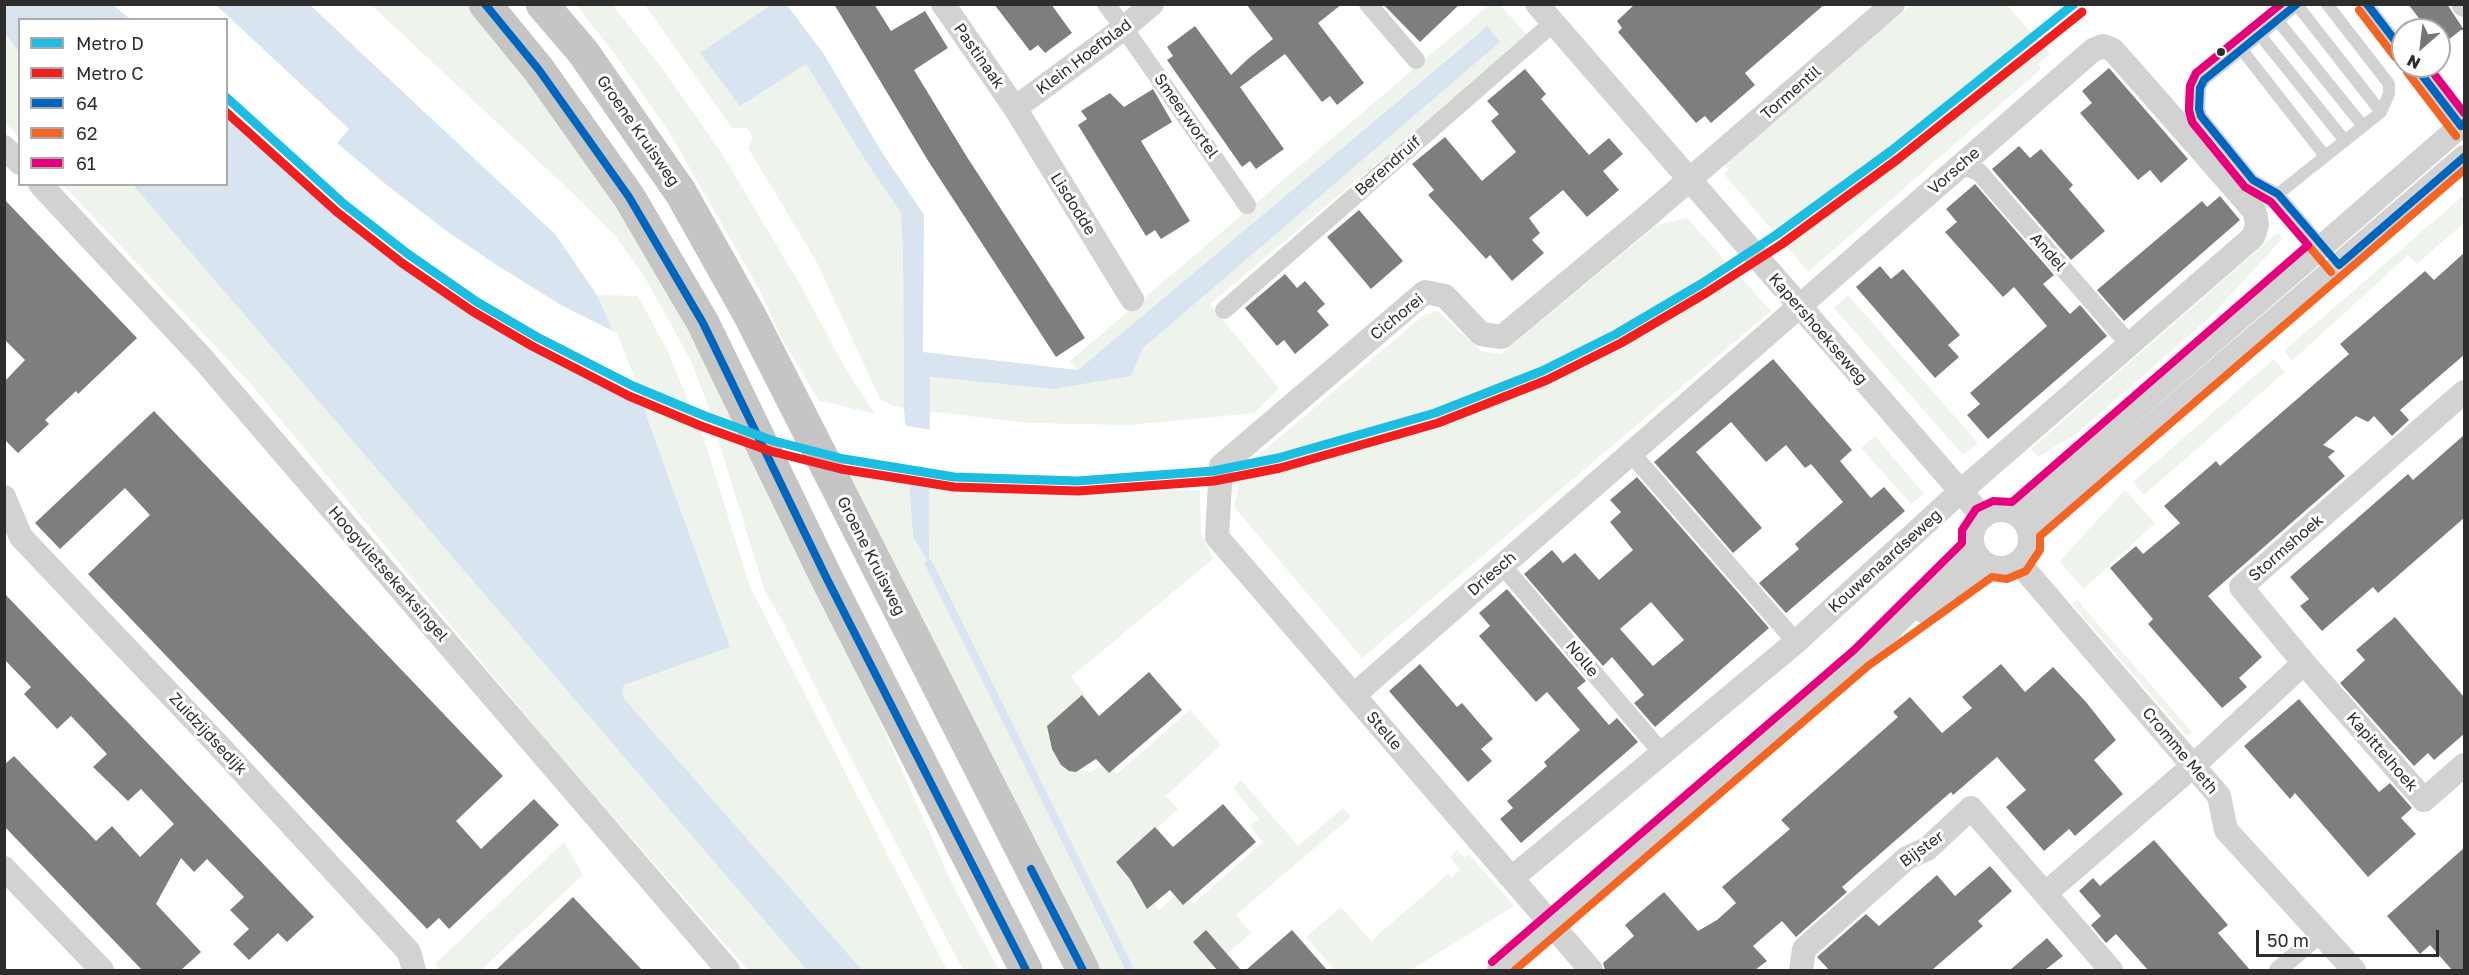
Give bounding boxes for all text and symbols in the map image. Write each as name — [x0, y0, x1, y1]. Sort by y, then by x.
street label: Klein Hoefblad — [1033, 15, 1135, 99]
legend — [18, 18, 228, 186]
north arrow — [2391, 18, 2451, 78]
street label: Pastinaak — [949, 20, 1009, 92]
text: Metro D — [76, 32, 144, 54]
unlabelled marker — [2215, 46, 2227, 58]
text: N — [2403, 50, 2424, 74]
text: Metro C — [76, 62, 144, 84]
street label: Tormentil — [1757, 62, 1825, 124]
street label: Smeerwortel — [1150, 70, 1222, 162]
street label: Groene Kruisweg — [593, 72, 683, 190]
text: 64 — [76, 92, 98, 114]
text: 62 — [76, 122, 97, 144]
street label: Berendruif — [1351, 132, 1425, 200]
street label: Vorsche — [1924, 143, 1984, 199]
text: 61 — [76, 152, 96, 174]
street label: Lisdodde — [1046, 169, 1100, 239]
street label: Andel — [2026, 229, 2070, 275]
street label: Kapershoekseweg — [1764, 269, 1872, 389]
street label: Cichorei — [1366, 290, 1428, 344]
street label: Groene Kruisweg — [833, 493, 909, 619]
street label: Hoogvlietsekerksingel — [324, 502, 452, 646]
street label: Kouwenaardseweg — [1825, 505, 1945, 617]
street label: Stormshoek — [2245, 510, 2327, 586]
street label: Driesch — [1464, 548, 1520, 600]
street label: Nolle — [1561, 637, 1603, 681]
street label: Zuidzijdsedijk — [165, 689, 251, 779]
street label: Cromme Meth — [2138, 704, 2222, 798]
street label: Stelle — [1362, 708, 1406, 754]
street label: Kapittelhoek — [2342, 708, 2422, 796]
street label: Bijster — [1896, 827, 1948, 871]
scale bar — [2259, 918, 2442, 956]
text: 50 m — [2267, 929, 2309, 951]

